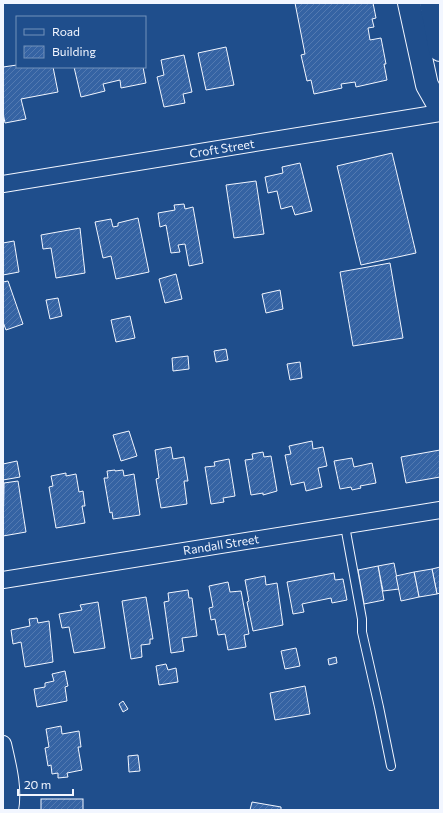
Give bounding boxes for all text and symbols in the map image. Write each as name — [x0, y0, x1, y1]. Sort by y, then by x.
legend — [16, 16, 146, 68]
text: Road — [52, 24, 80, 38]
text: Building — [52, 44, 96, 58]
street label: Croft Street — [188, 136, 255, 160]
street label: Randall Street — [182, 531, 260, 557]
scale bar — [18, 771, 73, 797]
text: 20 m — [24, 777, 51, 791]

